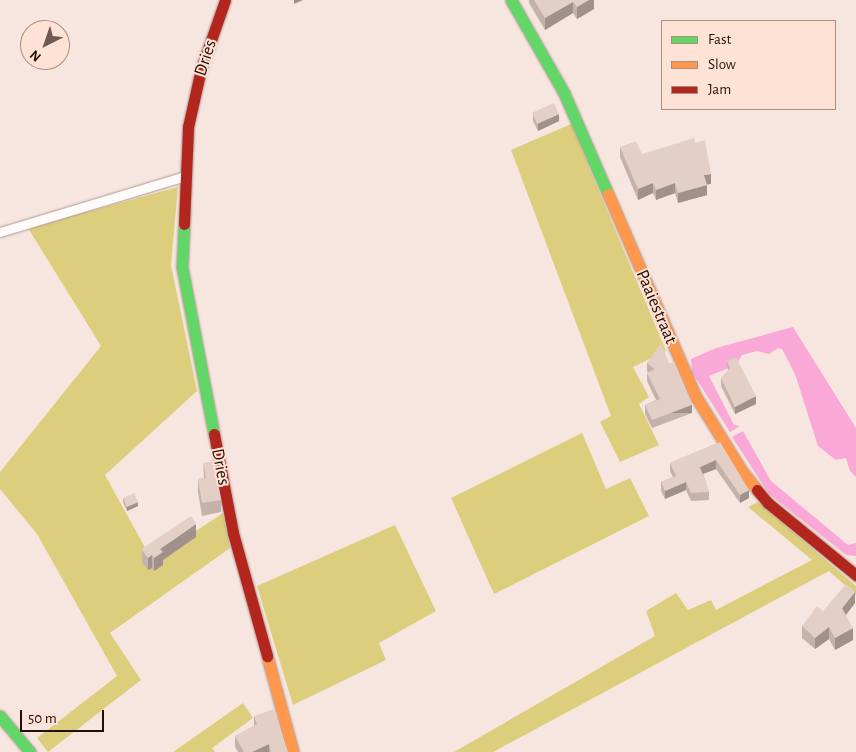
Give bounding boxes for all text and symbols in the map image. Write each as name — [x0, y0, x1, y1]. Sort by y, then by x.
north arrow — [20, 20, 70, 70]
legend — [661, 20, 836, 110]
text: Fast — [708, 32, 731, 47]
street label: Dries — [190, 37, 222, 79]
text: N — [28, 47, 44, 64]
text: Slow — [708, 57, 736, 72]
text: Jam — [708, 82, 731, 97]
street label: Paaiestraat — [631, 267, 681, 347]
street label: Dries — [206, 447, 234, 487]
scale bar — [22, 700, 106, 732]
text: 50 m — [28, 711, 57, 726]

